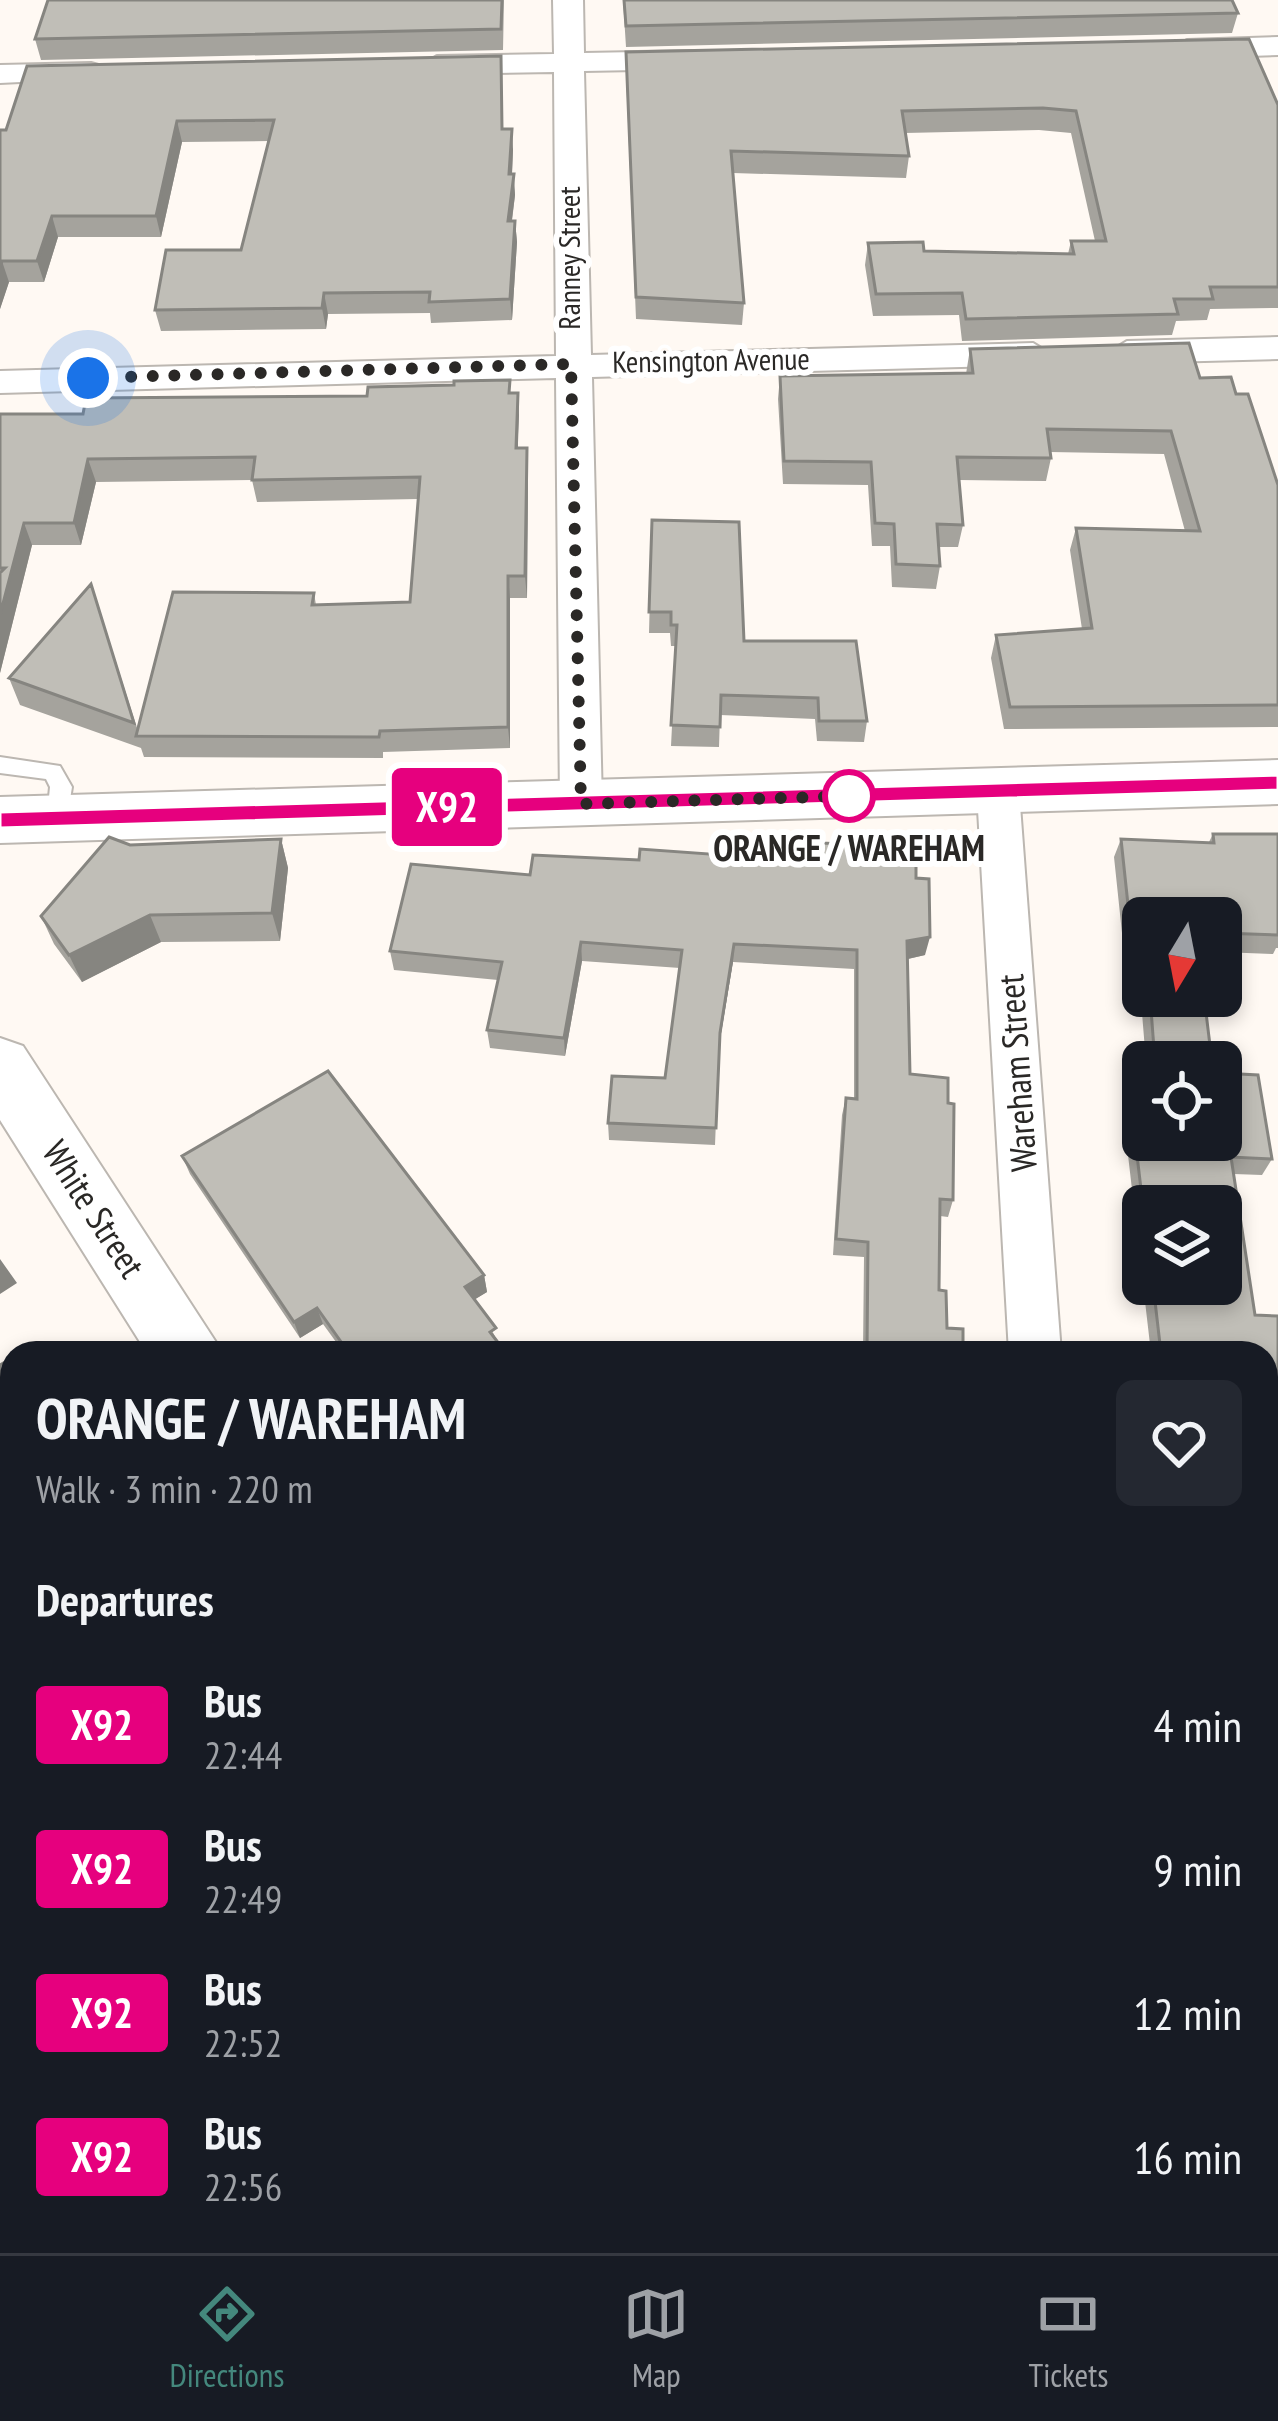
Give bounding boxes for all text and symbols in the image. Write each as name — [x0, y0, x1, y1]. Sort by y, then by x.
street label: Ranney Street — [549, 186, 588, 330]
street label: Kensington Avenue — [612, 338, 810, 381]
your location — [58, 348, 118, 408]
line badge: X92 — [378, 768, 516, 846]
marker: ORANGE / WAREHAM — [824, 771, 874, 821]
text: X92 — [416, 779, 478, 834]
place label: ORANGE / WAREHAM — [713, 824, 985, 871]
north arrow — [1122, 897, 1242, 1017]
map controls — [1122, 897, 1242, 1305]
street label: Wareham Street — [986, 973, 1047, 1173]
button: locate — [1122, 1041, 1242, 1161]
street label: White Street — [33, 1131, 156, 1286]
button: layers — [1122, 1185, 1242, 1305]
button: heart — [1116, 1380, 1242, 1506]
text: ORANGE / WAREHAM — [36, 1381, 466, 1455]
text: Walk · 3 min · 220 m — [36, 1463, 313, 1514]
text: Departures — [36, 1570, 214, 1628]
text: Bus — [204, 1671, 262, 1729]
text: 4 min — [1153, 1696, 1242, 1754]
text: X92 — [71, 1697, 133, 1752]
text: 22:44 — [204, 1729, 282, 1780]
text: Bus — [204, 1815, 262, 1873]
text: 9 min — [1153, 1840, 1242, 1898]
text: X92 — [71, 1841, 133, 1896]
text: 22:49 — [204, 1873, 282, 1924]
text: Bus — [204, 1959, 262, 2017]
text: 12 min — [1133, 1984, 1242, 2042]
text: X92 — [71, 1985, 133, 2040]
text: 22:52 — [204, 2017, 282, 2068]
text: Bus — [204, 2103, 262, 2161]
text: 16 min — [1133, 2128, 1242, 2186]
text: X92 — [71, 2129, 133, 2184]
text: 22:56 — [204, 2161, 282, 2212]
tab: Directions — [170, 2281, 284, 2396]
tab: Map — [623, 2281, 689, 2396]
tab: Tickets — [1028, 2281, 1108, 2396]

